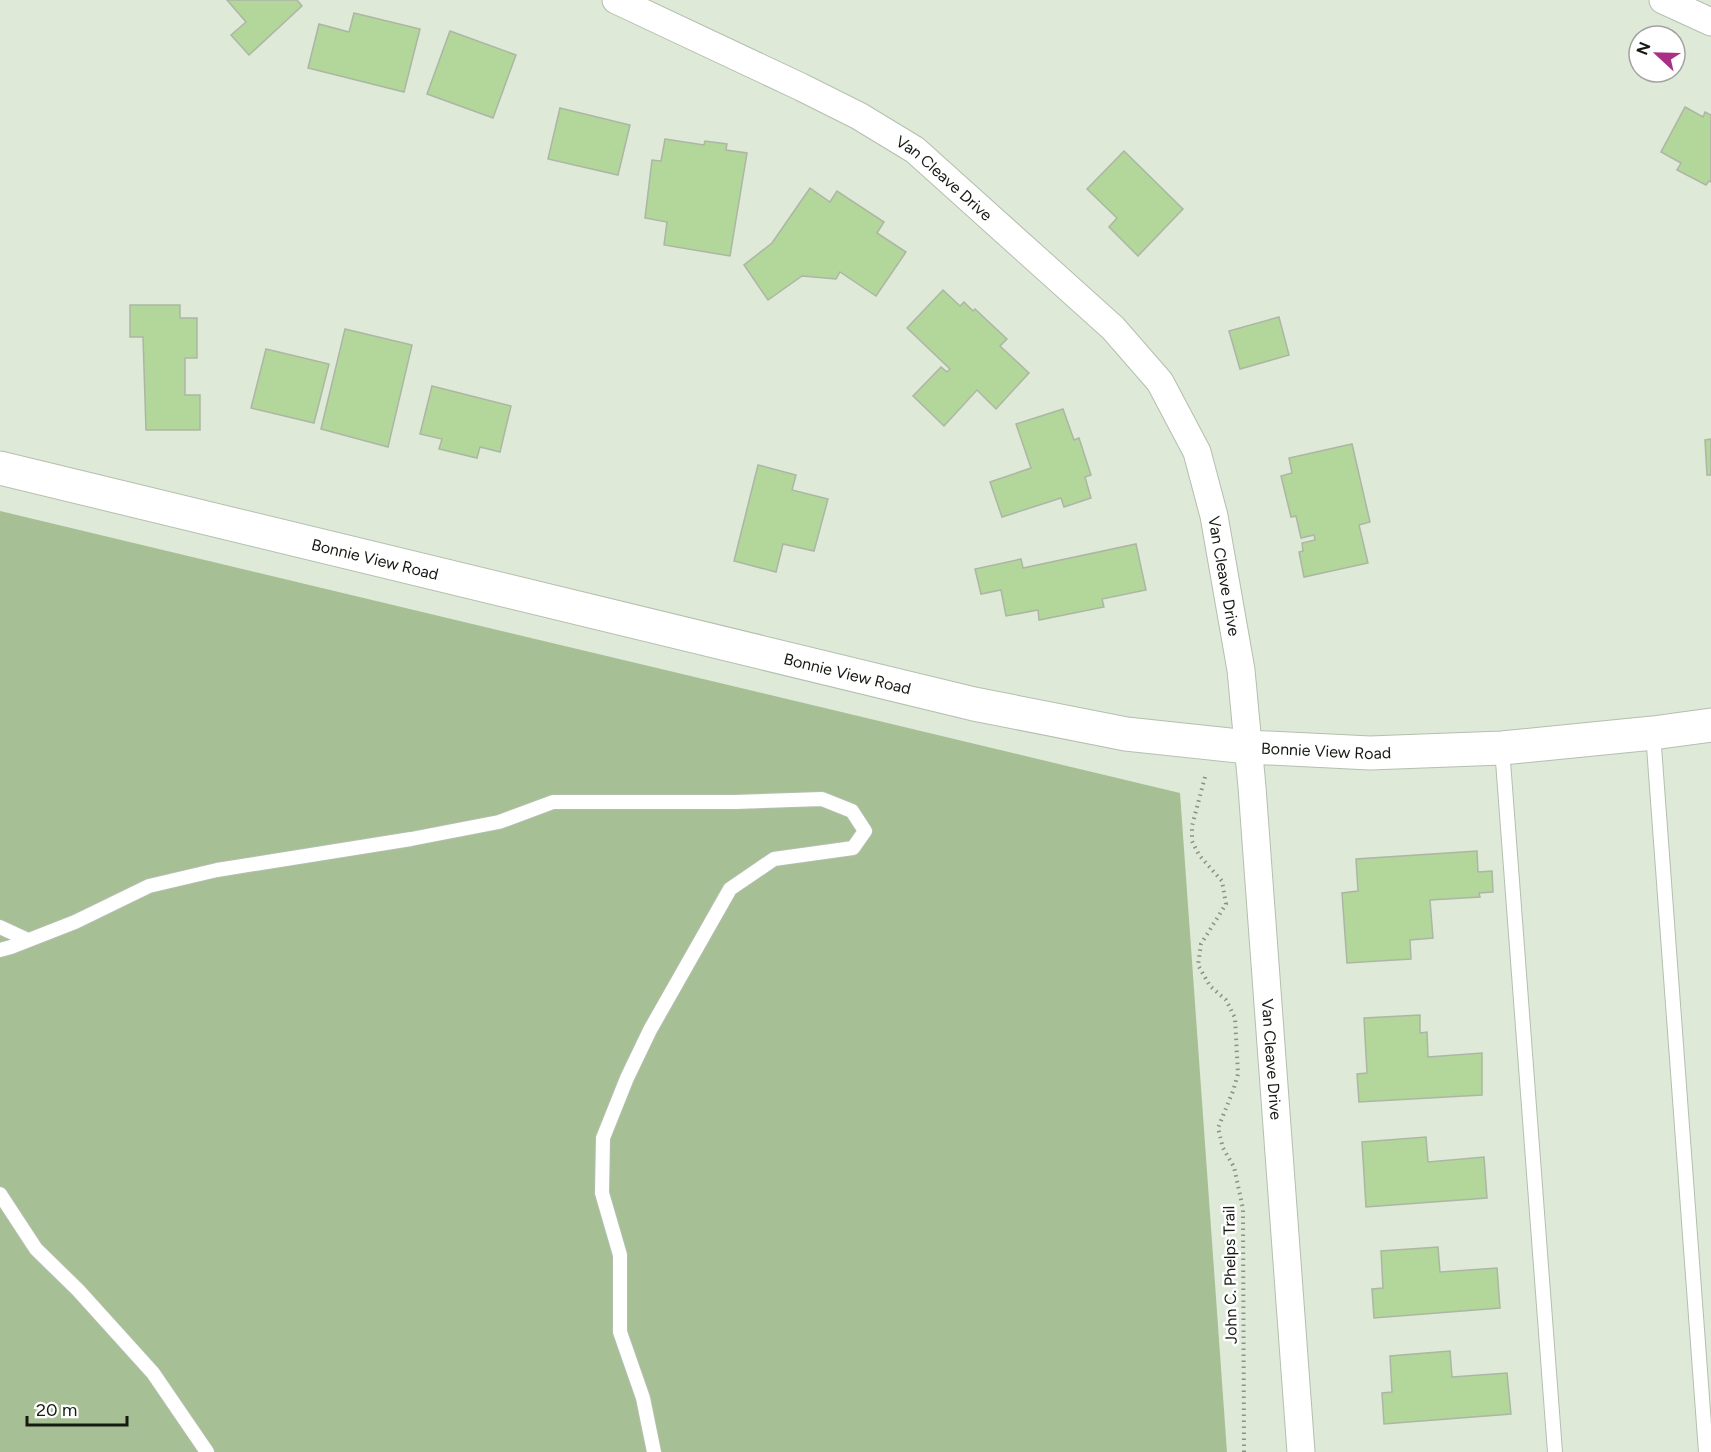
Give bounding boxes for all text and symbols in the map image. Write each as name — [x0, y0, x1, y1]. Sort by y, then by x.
north arrow — [1627, 24, 1687, 84]
text: N — [1632, 39, 1655, 58]
street label: Van Cleave Drive — [893, 131, 997, 225]
street label: Van Cleave Drive — [1205, 515, 1244, 638]
street label: Bonnie View Road — [310, 534, 441, 583]
street label: Bonnie View Road — [782, 649, 913, 698]
street label: Bonnie View Road — [1261, 738, 1391, 763]
street label: Van Cleave Drive — [1258, 998, 1286, 1121]
street label: John C. Phelps Trail — [1219, 1206, 1241, 1344]
scale bar — [27, 1389, 128, 1427]
text: 20 m — [36, 1399, 77, 1421]

